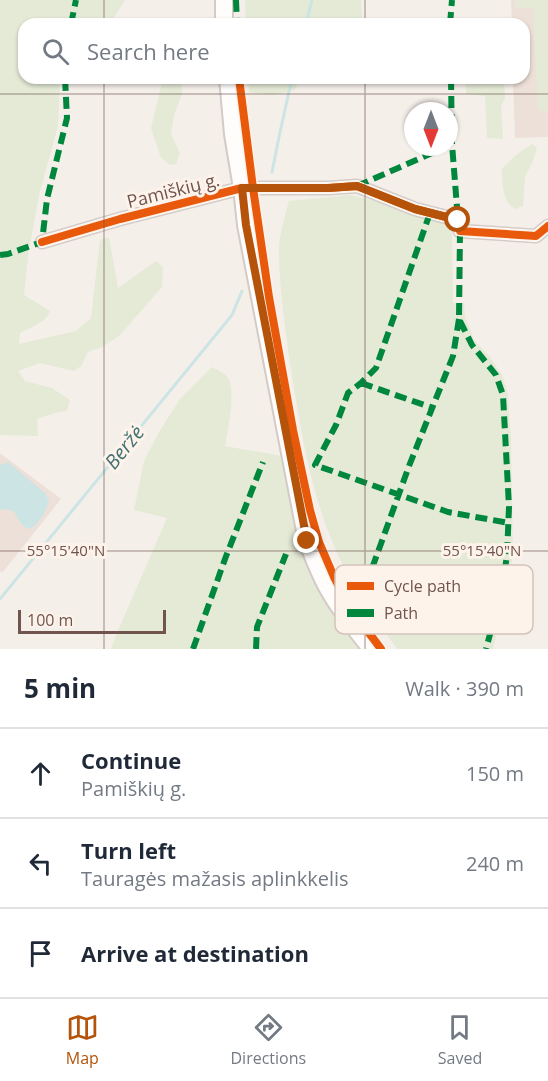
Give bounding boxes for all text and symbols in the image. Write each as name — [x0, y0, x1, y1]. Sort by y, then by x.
search box — [18, 18, 530, 84]
icon: search — [39, 35, 72, 68]
text: Search here — [87, 36, 210, 66]
north arrow — [404, 102, 458, 156]
street label: Pamiškių g. — [124, 167, 222, 213]
route start — [444, 206, 470, 232]
water label: Beržė — [98, 420, 150, 474]
route end — [293, 527, 319, 553]
text: 55°15'40"N — [27, 540, 105, 560]
text: 55°15'40"N — [443, 540, 521, 560]
legend — [335, 565, 533, 634]
text: Cycle path — [384, 575, 461, 597]
text: Path — [384, 602, 418, 624]
scale bar — [18, 607, 166, 634]
text: 100 m — [27, 609, 73, 631]
text: 5 min — [24, 670, 96, 706]
text: Walk · 390 m — [405, 675, 524, 702]
text: Continue — [81, 745, 181, 775]
icon: ahead — [24, 757, 57, 790]
text: 150 m — [466, 760, 524, 787]
text: Pamiškių g. — [81, 775, 186, 802]
text: Turn left — [81, 835, 176, 865]
icon: left — [24, 847, 57, 880]
text: 240 m — [466, 850, 524, 877]
text: Tauragės mažasis aplinkkelis — [81, 865, 349, 892]
icon: arrive — [24, 937, 57, 970]
text: Arrive at destination — [81, 938, 309, 968]
tab: Map — [66, 1011, 99, 1069]
tab: Directions — [230, 1011, 306, 1069]
tab: Saved — [438, 1011, 482, 1069]

